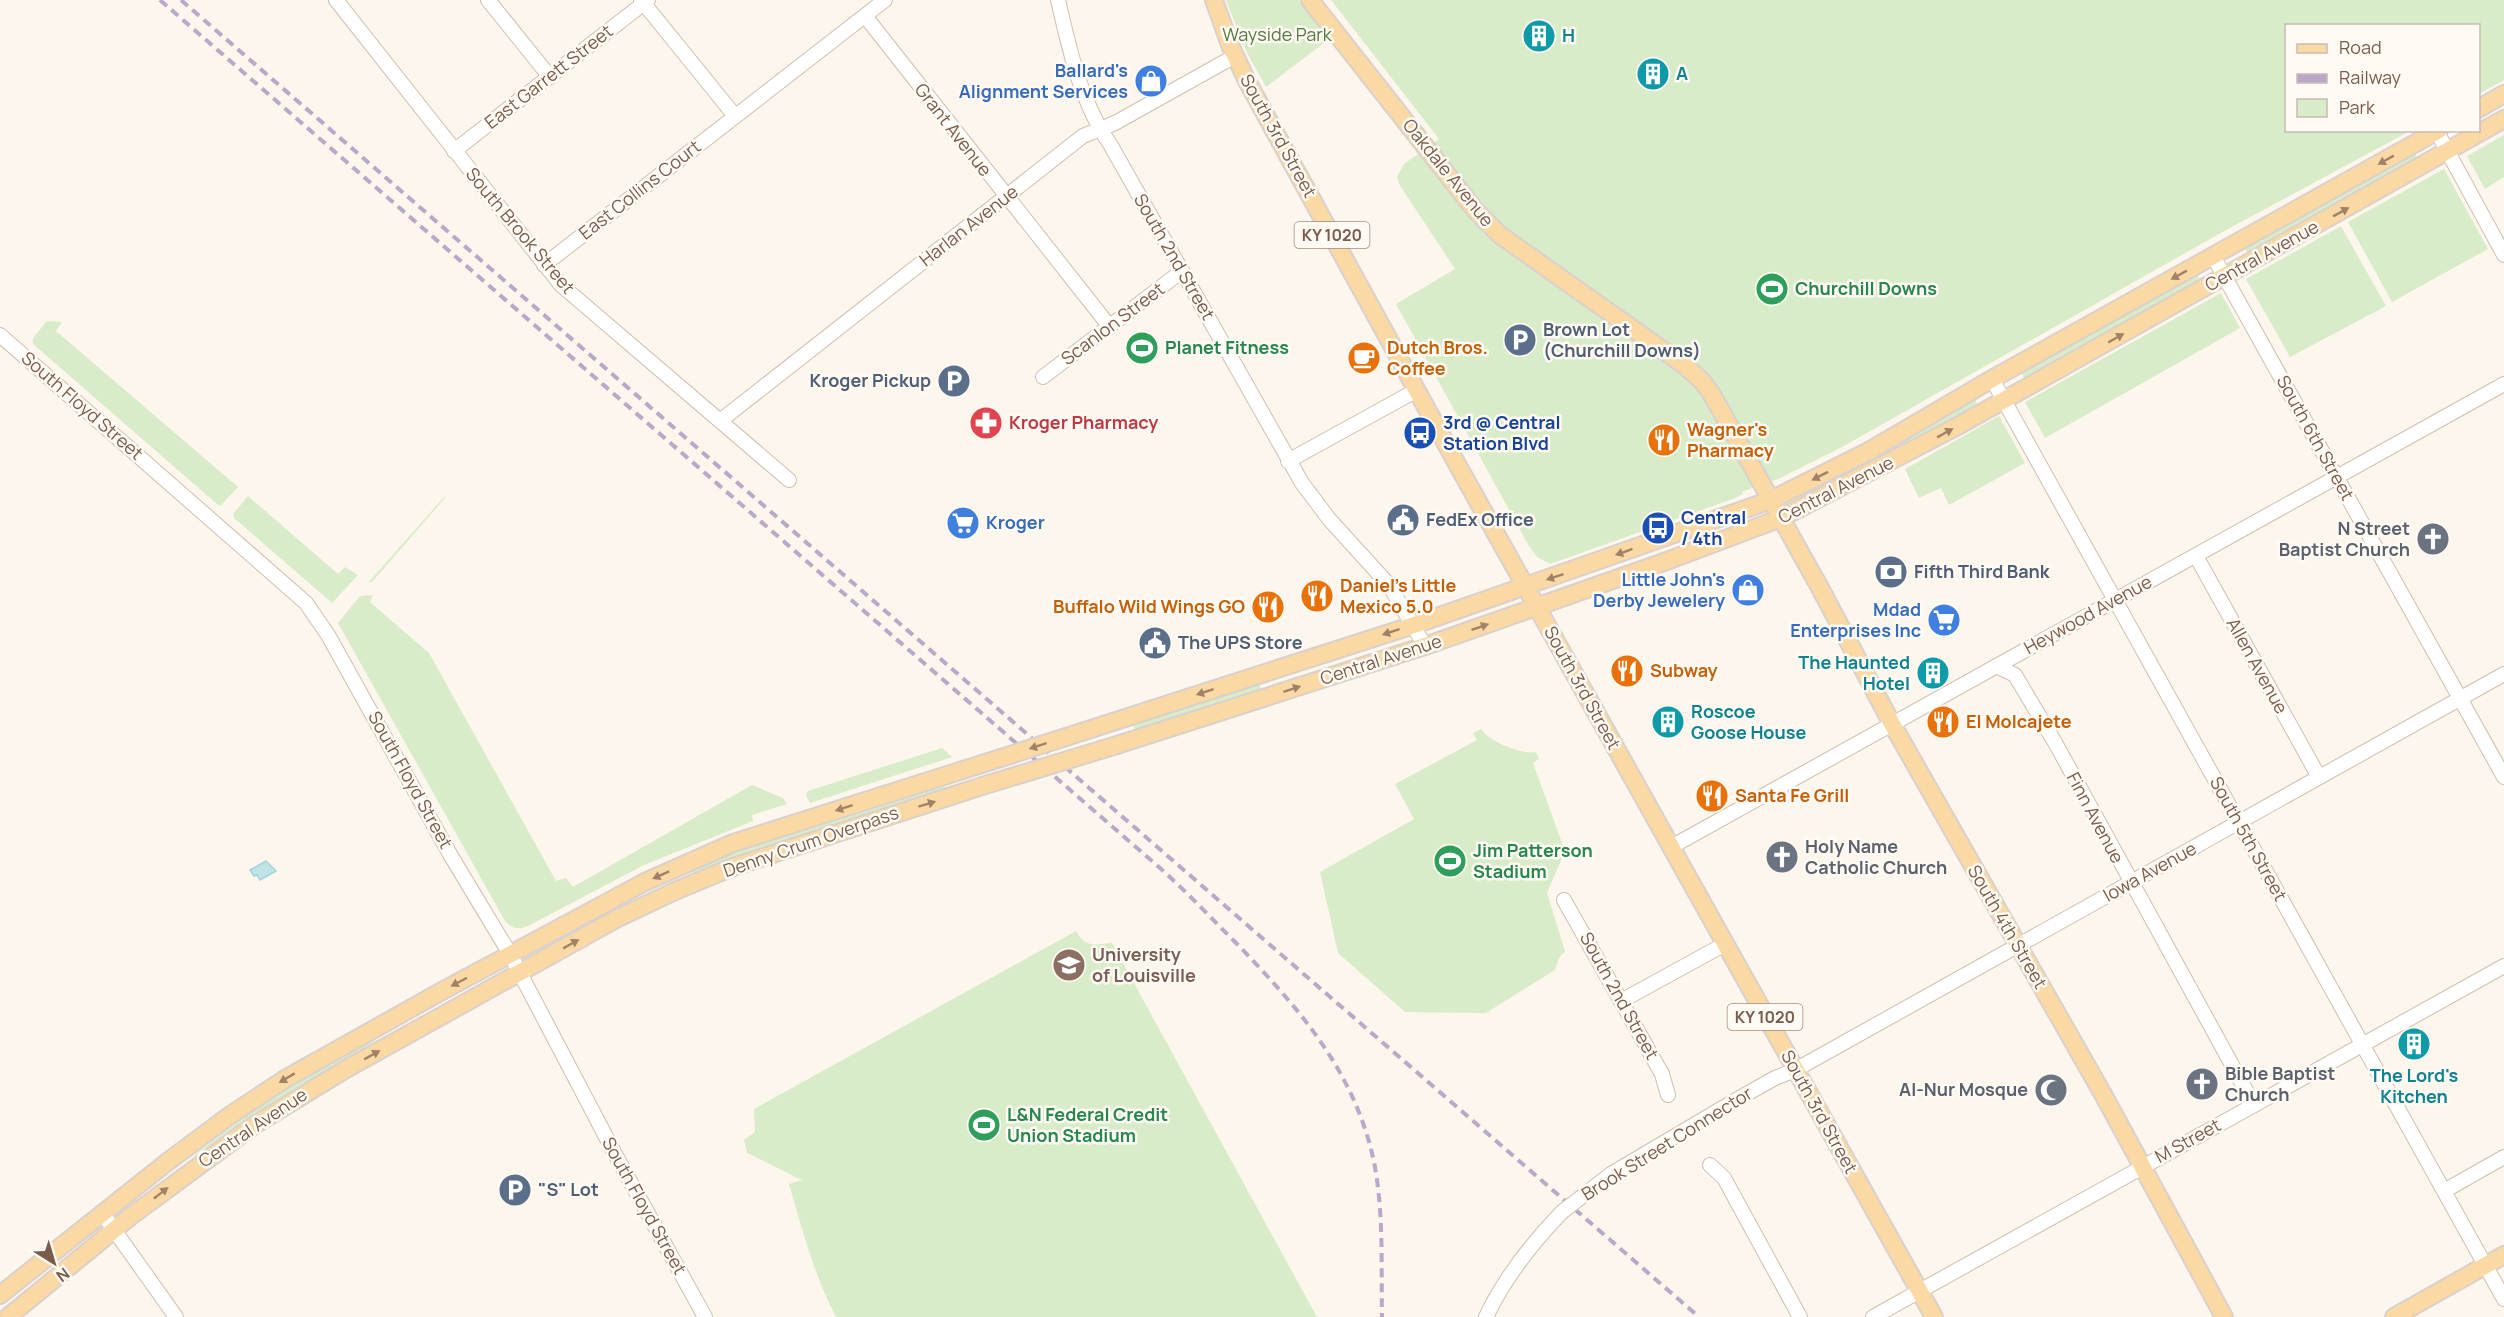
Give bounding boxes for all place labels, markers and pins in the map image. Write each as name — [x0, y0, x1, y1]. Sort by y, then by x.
building icon: H — [1521, 18, 1557, 54]
place label: H — [1562, 23, 1575, 47]
building icon: A — [1635, 56, 1671, 92]
place label: Ballard's Alignment Services — [959, 58, 1128, 103]
place label: A — [1676, 61, 1688, 85]
shop icon: Ballard's Alignment Services — [1133, 63, 1169, 99]
sports icon: Churchill Downs — [1754, 271, 1790, 307]
place label: Churchill Downs — [1795, 276, 1937, 300]
place label: Brown Lot (Churchill Downs) — [1543, 317, 1701, 362]
parking icon: Brown Lot (Churchill Downs) — [1502, 322, 1538, 358]
sports icon: Planet Fitness — [1124, 330, 1160, 366]
place label: Planet Fitness — [1165, 335, 1289, 359]
place label: Dutch Bros. Coffee — [1387, 335, 1488, 380]
cafe icon: Dutch Bros. Coffee — [1346, 340, 1382, 376]
parking icon: Kroger Pickup — [936, 363, 972, 399]
place label: Kroger Pickup — [810, 368, 931, 392]
pharmacy icon: Kroger Pharmacy — [968, 405, 1004, 441]
place label: Kroger Pharmacy — [1009, 410, 1158, 434]
place label: 3rd @ Central Station Blvd — [1443, 410, 1561, 455]
bus stop icon: 3rd @ Central Station Blvd — [1402, 415, 1438, 451]
place label: Wagner's Pharmacy — [1687, 417, 1774, 462]
restaurant icon: Wagner's Pharmacy — [1646, 422, 1682, 458]
public building icon: FedEx Office — [1385, 502, 1421, 538]
supermarket icon: Kroger — [945, 505, 981, 541]
place label: Central / 4th — [1681, 505, 1746, 550]
place label: FedEx Office — [1426, 507, 1534, 531]
place label: Kroger — [986, 510, 1045, 534]
bus stop icon: Central / 4th — [1640, 510, 1676, 546]
place label: N Street Baptist Church — [2279, 516, 2410, 561]
church icon: N Street Baptist Church — [2415, 521, 2451, 557]
bank icon: Fifth Third Bank — [1873, 554, 1909, 590]
place label: Fifth Third Bank — [1914, 559, 2051, 583]
place label: Little John's Derby Jewelery — [1593, 567, 1725, 612]
shop icon: Little John's Derby Jewelery — [1730, 572, 1766, 608]
place label: Daniel’s Little Mexico 5.0 — [1340, 573, 1456, 618]
restaurant icon: Daniel’s Little Mexico 5.0 — [1299, 578, 1335, 614]
restaurant icon: Buffalo Wild Wings GO — [1250, 589, 1286, 625]
place label: Buffalo Wild Wings GO — [1053, 594, 1245, 618]
place label: Mdad Enterprises Inc — [1790, 597, 1921, 642]
supermarket icon: Mdad Enterprises Inc — [1926, 602, 1962, 638]
public building icon: The UPS Store — [1137, 625, 1173, 661]
place label: The UPS Store — [1178, 630, 1303, 654]
place label: The Haunted Hotel — [1798, 650, 1910, 695]
restaurant icon: Subway — [1609, 653, 1645, 689]
building icon: The Haunted Hotel — [1915, 655, 1951, 691]
place label: Subway — [1650, 658, 1718, 682]
place label: Roscoe Goose House — [1691, 699, 1806, 744]
building icon: Roscoe Goose House — [1650, 704, 1686, 740]
restaurant icon: El Molcajete — [1925, 704, 1961, 740]
place label: El Molcajete — [1966, 709, 2072, 733]
restaurant icon: Santa Fe Grill — [1694, 778, 1730, 814]
place label: Santa Fe Grill — [1735, 783, 1849, 807]
place label: Holy Name Catholic Church — [1805, 834, 1947, 879]
place label: Jim Patterson Stadium — [1473, 838, 1593, 883]
church icon: Holy Name Catholic Church — [1764, 839, 1800, 875]
sports icon: Jim Patterson Stadium — [1432, 843, 1468, 879]
place label: University of Louisville — [1092, 942, 1196, 987]
school or university icon: University of Louisville — [1051, 947, 1087, 983]
building icon: The Lord's Kitchen — [2396, 1026, 2432, 1062]
place label: Bible Baptist Church — [2225, 1061, 2335, 1106]
place label: The Lord's Kitchen — [2370, 1063, 2458, 1108]
church icon: Bible Baptist Church — [2184, 1066, 2220, 1102]
mosque icon: Al-Nur Mosque — [2033, 1072, 2069, 1108]
place label: Al-Nur Mosque — [1899, 1077, 2028, 1101]
place label: L&N Federal Credit Union Stadium — [1007, 1102, 1168, 1147]
sports icon: L&N Federal Credit Union Stadium — [966, 1107, 1002, 1143]
parking icon: "S" Lot — [497, 1172, 533, 1208]
place label: "S" Lot — [538, 1177, 599, 1201]

